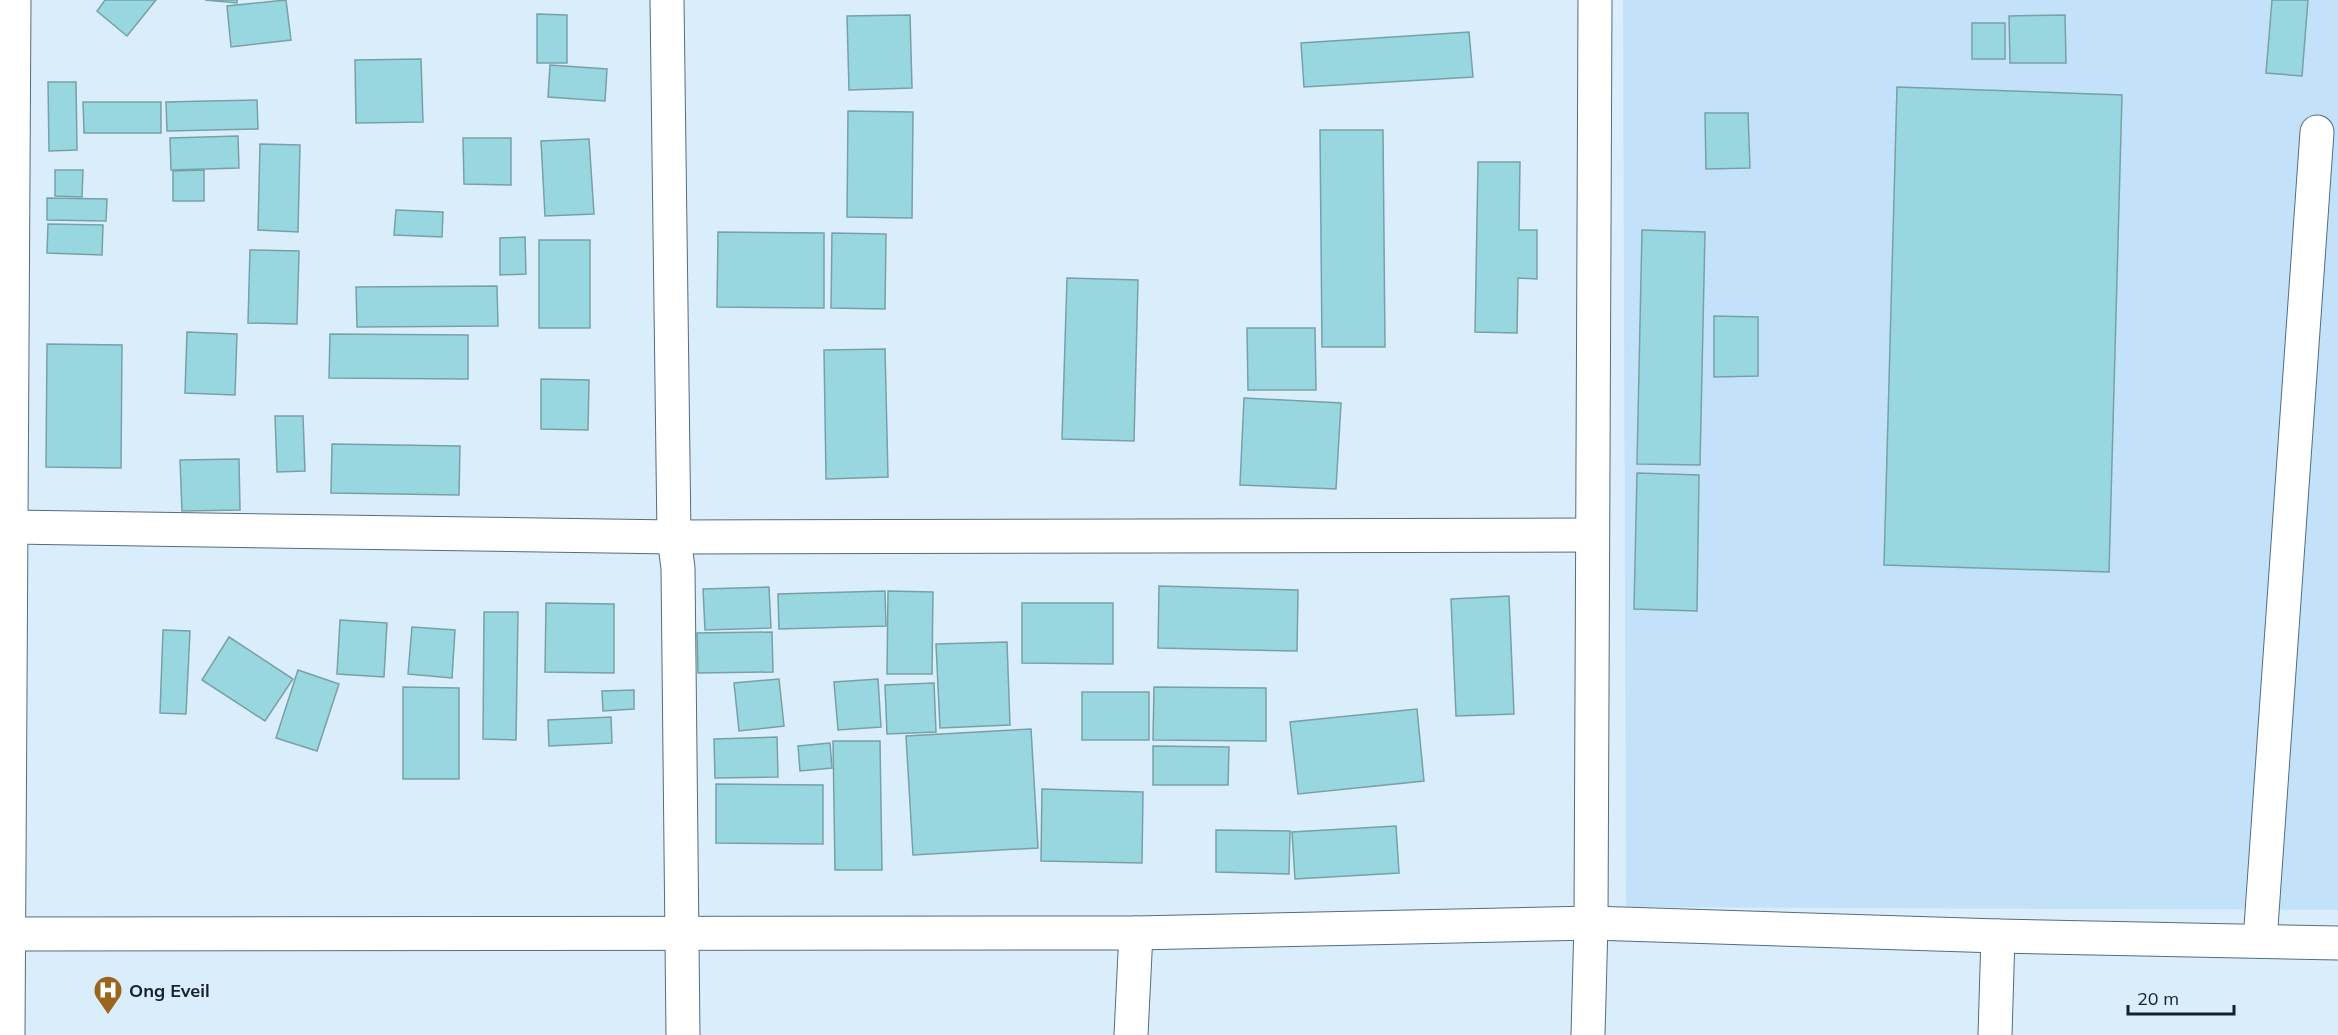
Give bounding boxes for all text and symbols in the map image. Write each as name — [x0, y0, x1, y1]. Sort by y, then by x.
hospital icon: Ong Eveil — [92, 974, 124, 1016]
scale bar — [2128, 978, 2234, 1016]
place label: Ong Eveil — [129, 979, 210, 1002]
text: 20 m — [2137, 987, 2179, 1010]

